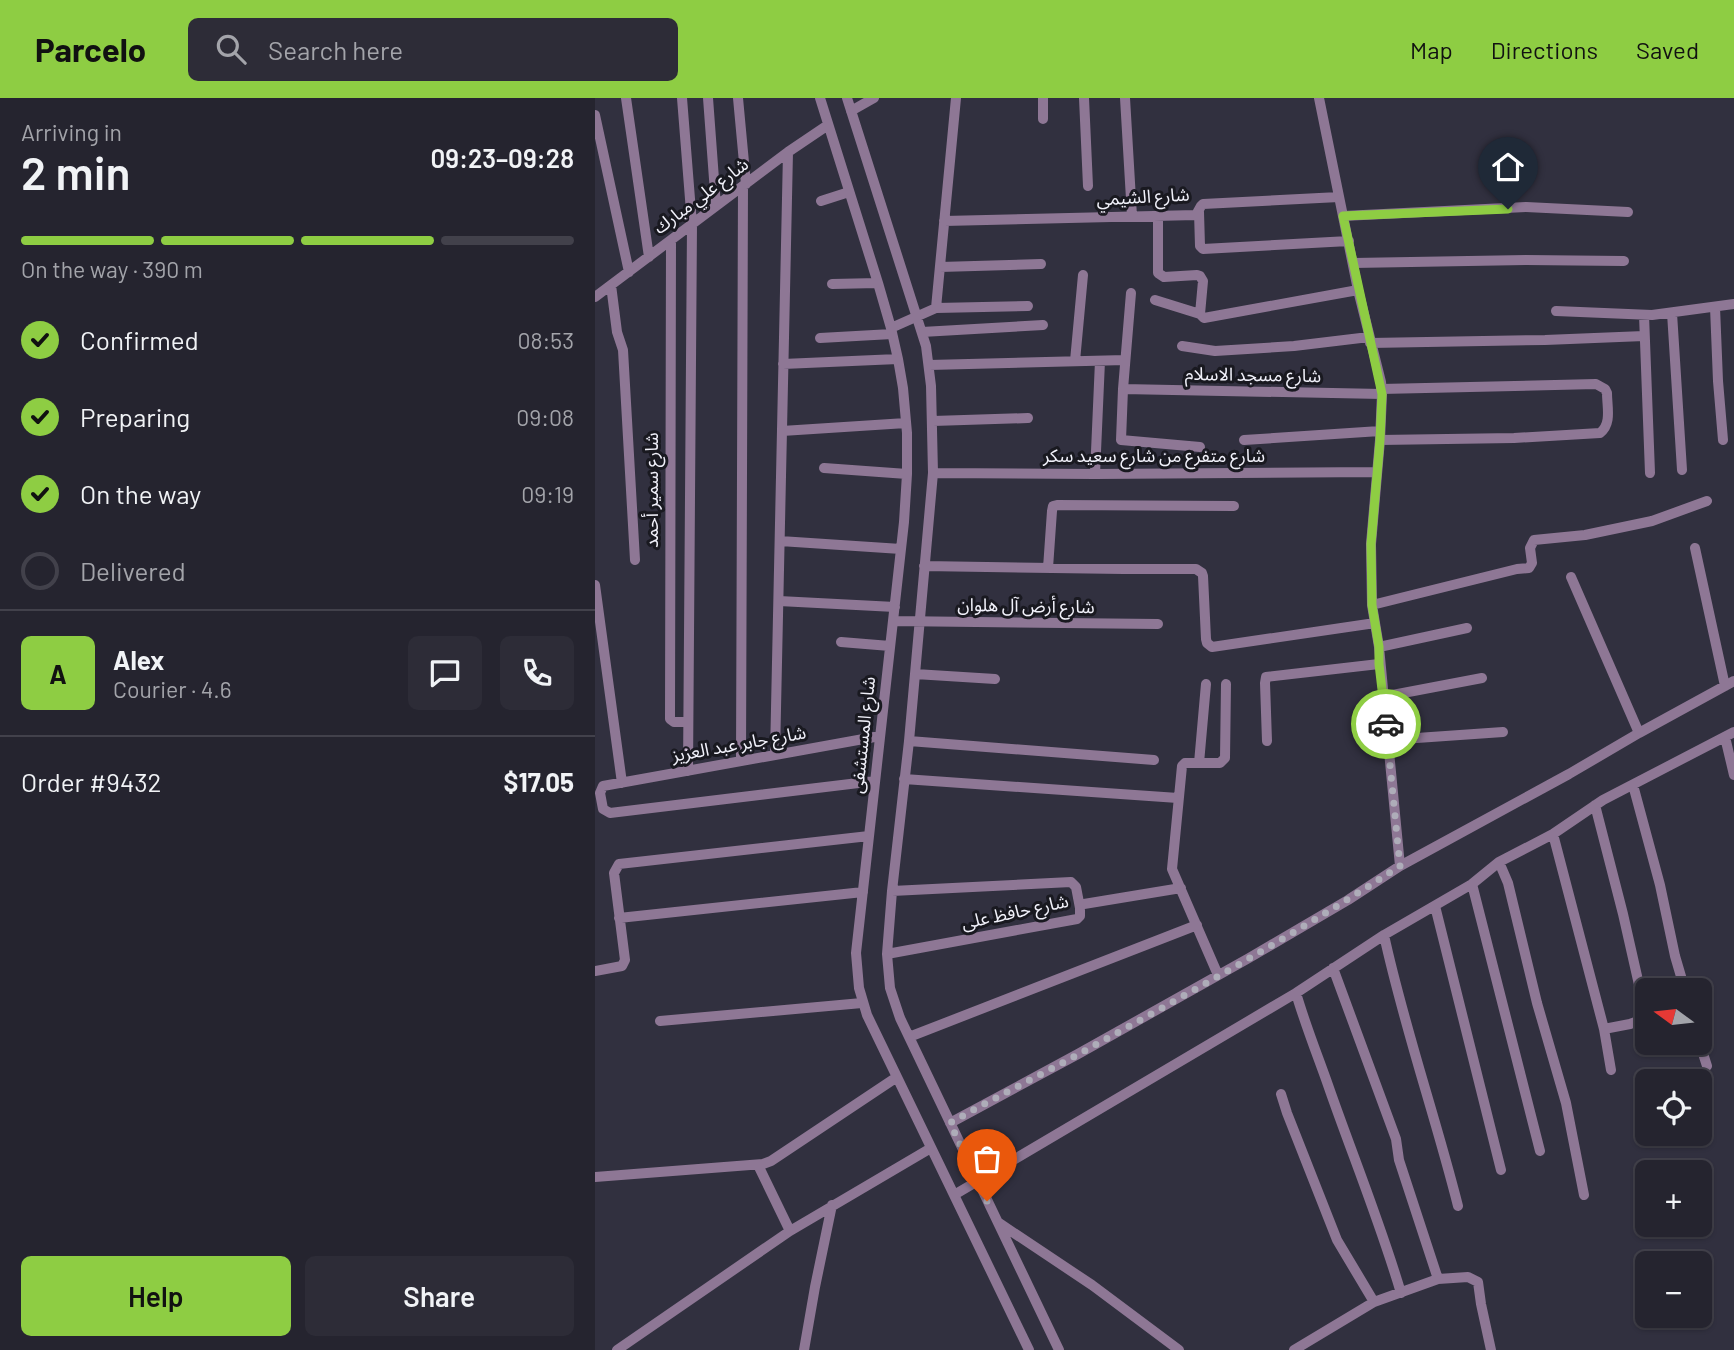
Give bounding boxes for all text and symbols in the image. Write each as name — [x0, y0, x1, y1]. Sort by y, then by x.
search box — [188, 18, 678, 81]
text: Parcelo — [35, 29, 146, 69]
icon: search — [212, 30, 250, 68]
text: Search here — [268, 34, 403, 65]
text: Map — [1410, 35, 1453, 64]
text: Directions — [1491, 35, 1598, 64]
text: Saved — [1636, 35, 1699, 64]
text: Arriving in — [21, 118, 122, 146]
pin — [1478, 137, 1538, 209]
text: 09:23–09:28 — [430, 142, 574, 173]
text: 2 min — [21, 144, 130, 199]
icon: home — [1489, 148, 1527, 186]
street label: شارع علي مبارك — [649, 152, 755, 241]
street label: شارع الشيمي — [1096, 183, 1190, 213]
text: On the way · 390 m — [21, 255, 203, 283]
icon: check — [21, 321, 59, 359]
text: Confirmed — [80, 324, 199, 355]
text: 08:53 — [518, 326, 574, 354]
street label: شارع مسجد الاسلام — [1185, 362, 1321, 390]
icon: check — [21, 398, 59, 436]
text: Preparing — [80, 401, 190, 432]
text: 09:08 — [516, 403, 574, 431]
street label: شارع سمير أحمد — [640, 432, 666, 548]
street label: شارع متفرع من شارع سعيد سكر — [1042, 444, 1265, 470]
icon: check — [21, 475, 59, 513]
text: On the way — [80, 478, 201, 509]
text: 09:19 — [521, 480, 574, 508]
text: Delivered — [80, 555, 186, 586]
street label: شارع أرض آل هلوان — [957, 593, 1095, 621]
button: chat — [408, 636, 482, 710]
button: phone — [500, 636, 574, 710]
text: Alex — [113, 644, 164, 675]
text: A — [49, 658, 67, 689]
text: Courier · 4.6 — [113, 675, 232, 703]
street label: شارع المستشفى — [845, 675, 883, 795]
courier — [1351, 689, 1421, 759]
icon: car — [1367, 705, 1405, 743]
street label: شارع جابر عبد العزيز — [669, 720, 808, 770]
text: Order #9432 — [21, 766, 162, 797]
text: $17.05 — [504, 766, 574, 797]
street label: شارع حافظ على — [959, 889, 1071, 937]
north arrow — [1635, 978, 1711, 1055]
map controls — [1635, 978, 1712, 1328]
button: locate — [1635, 1069, 1712, 1146]
pin — [957, 1129, 1017, 1201]
icon: bag — [968, 1140, 1006, 1178]
button: + — [1635, 1160, 1712, 1237]
button: − — [1635, 1251, 1712, 1328]
button: Help — [21, 1256, 291, 1336]
button: Share — [305, 1256, 574, 1336]

